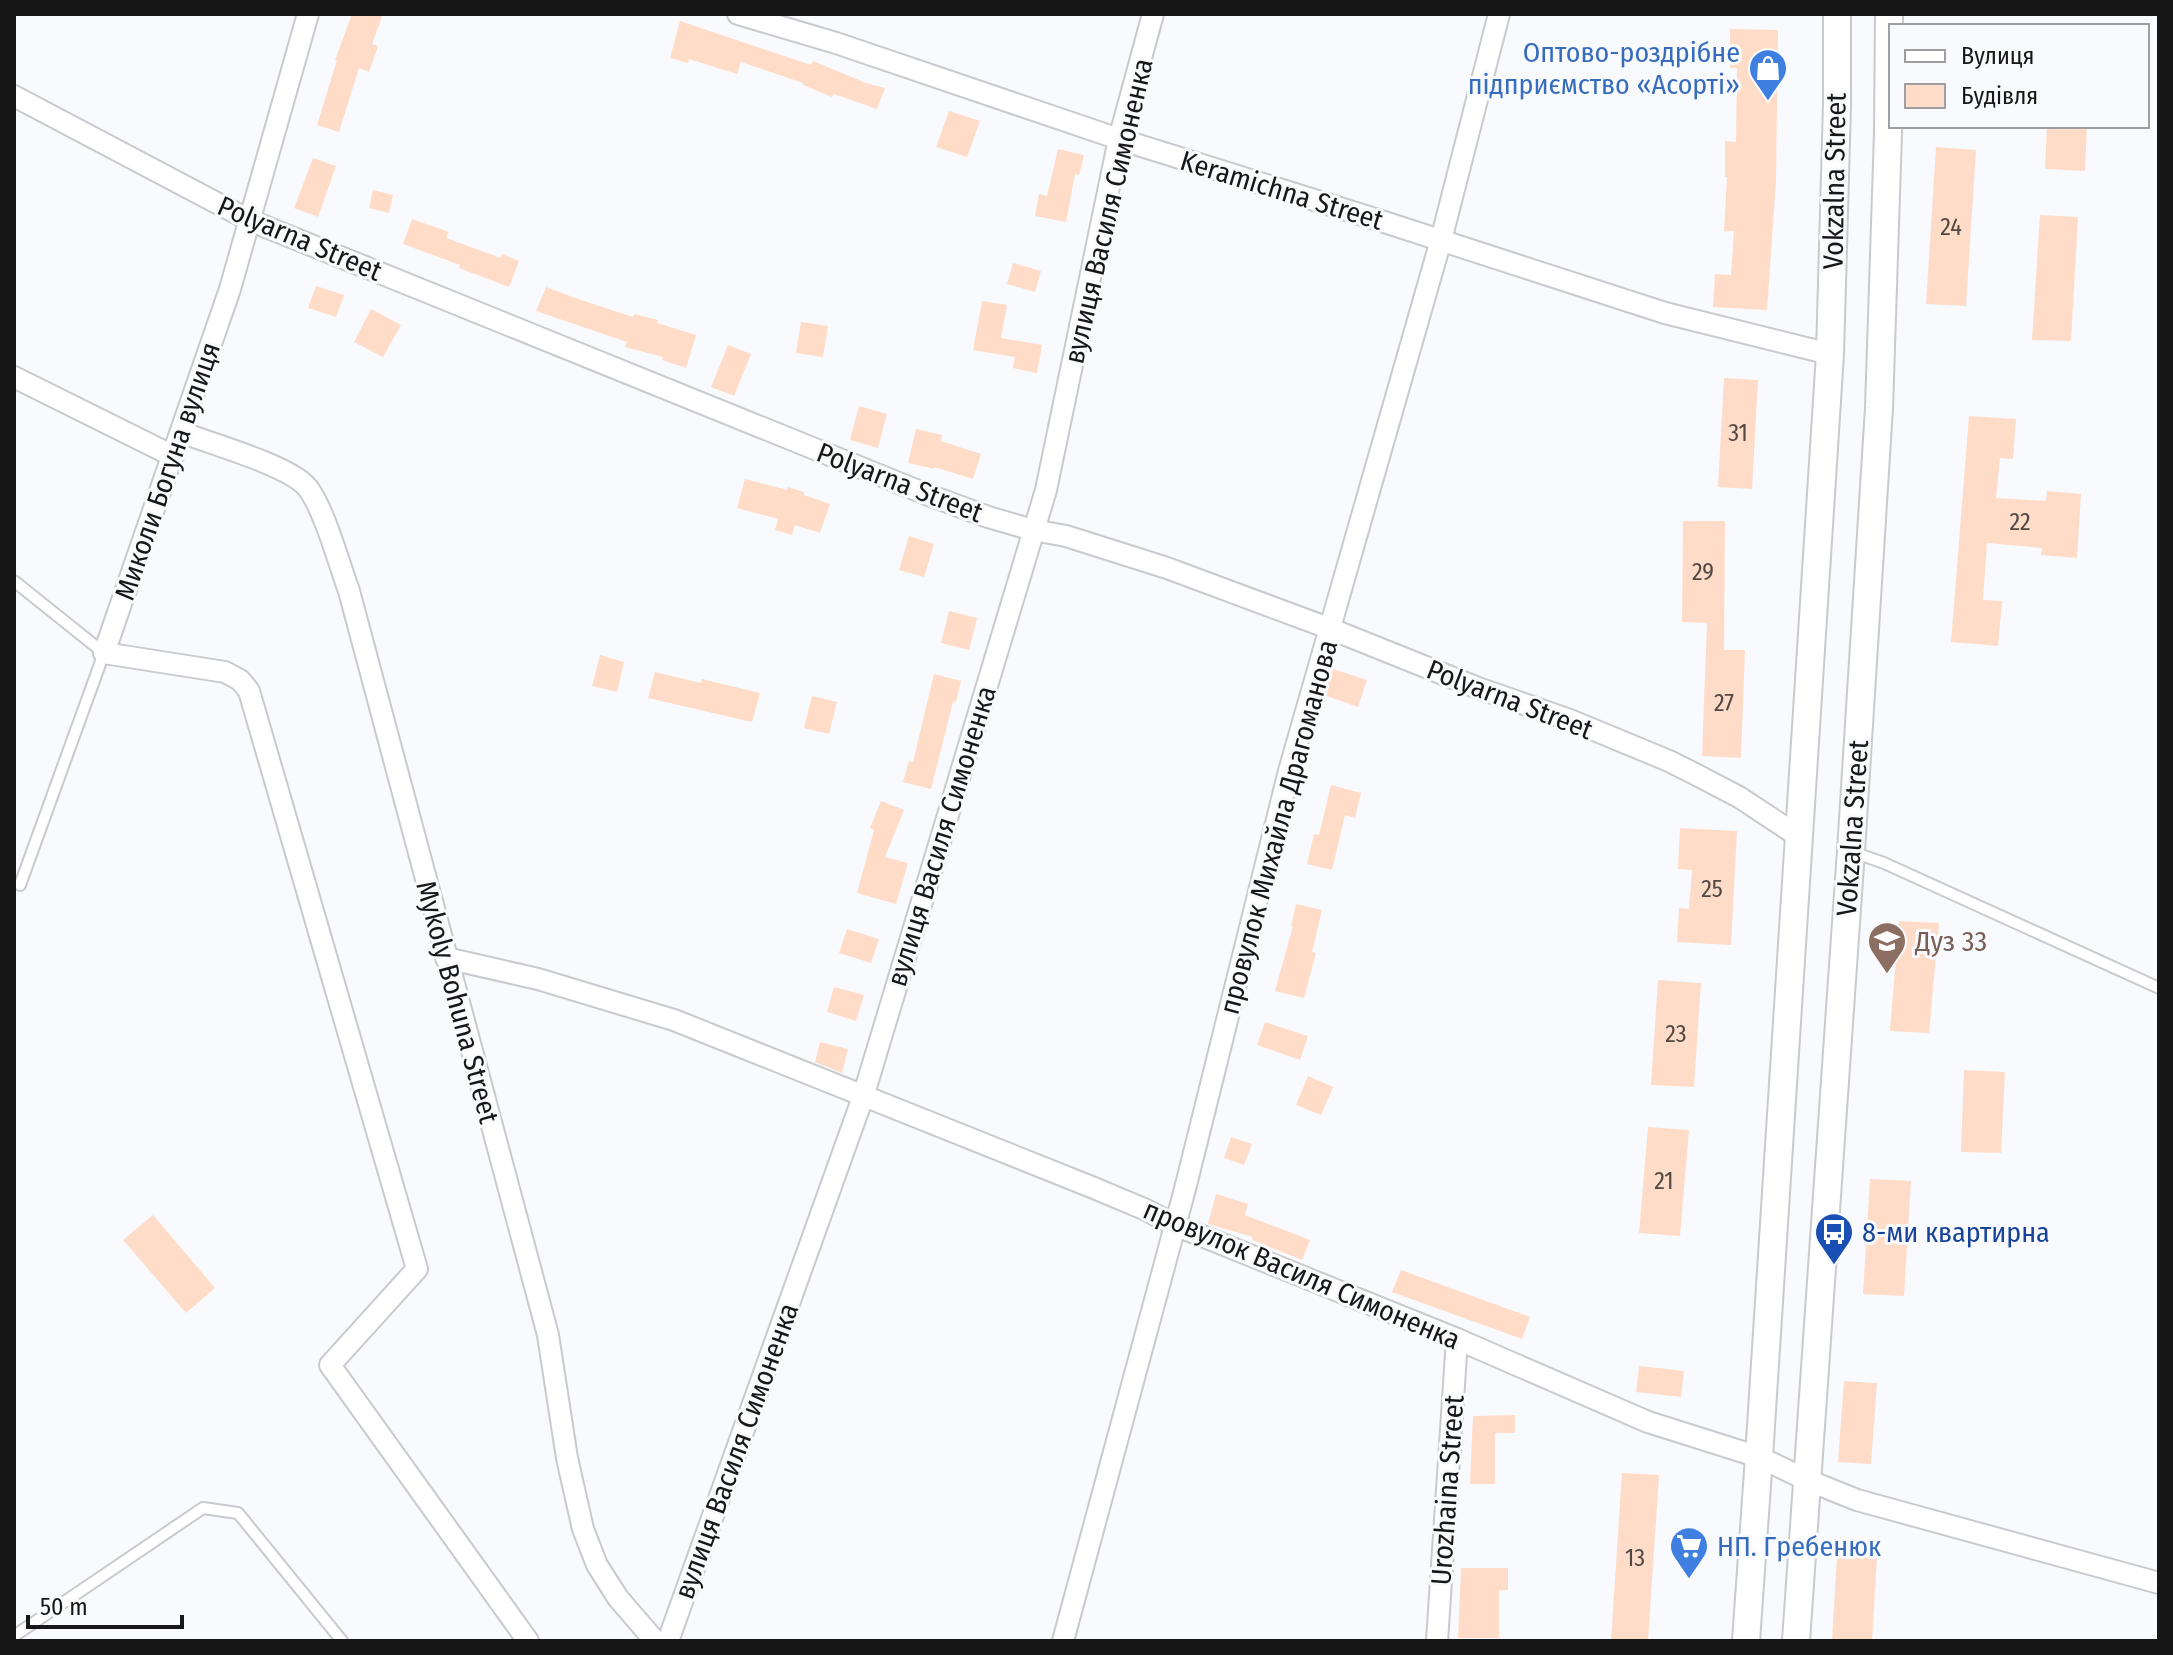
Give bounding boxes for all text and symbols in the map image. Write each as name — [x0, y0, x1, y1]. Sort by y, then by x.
legend — [1889, 24, 2149, 128]
place label: Оптово-роздрібне підприємство «Асортi» — [1468, 36, 1740, 101]
text: Вулиця — [1961, 42, 2034, 70]
shop icon: Оптово-роздрібне підприємство «Асортi» — [1747, 47, 1789, 102]
street label: вулиця Василя Симоненка — [1057, 55, 1160, 367]
text: Будівля — [1961, 82, 2038, 110]
street label: Vokzalna Street — [1816, 91, 1853, 270]
street label: Keramichna Street — [1177, 144, 1388, 237]
street label: Polyarna Street — [213, 189, 388, 288]
house number: 24 — [1940, 213, 1962, 241]
street label: Миколи Богуна вулиця — [108, 338, 227, 604]
house number: 31 — [1728, 419, 1748, 447]
street label: Polyarna Street — [812, 436, 988, 530]
house number: 22 — [2009, 508, 2031, 536]
house number: 29 — [1692, 558, 1714, 586]
street label: провулок Михайла Драгоманова — [1213, 636, 1344, 1018]
street label: Polyarna Street — [1422, 653, 1598, 747]
street label: вулиця Василя Симоненка — [880, 682, 1003, 990]
house number: 27 — [1714, 689, 1734, 717]
street label: Vokzalna Street — [1830, 738, 1875, 917]
house number: 25 — [1701, 875, 1723, 903]
street label: Mykoly Bohuna Street — [409, 877, 506, 1128]
school or university icon: Дуз 33 — [1866, 920, 1908, 975]
place label: Дуз 33 — [1914, 925, 1987, 958]
house number: 23 — [1665, 1020, 1687, 1048]
house number: 21 — [1654, 1167, 1674, 1195]
street label: провулок Василя Симоненка — [1139, 1193, 1465, 1356]
bus stop icon: 8-ми квартирна — [1813, 1211, 1855, 1266]
place label: 8-ми квартирна — [1862, 1216, 2050, 1249]
street label: вулиця Василя Симоненка — [668, 1299, 805, 1604]
street label: Urozhaina Street — [1424, 1393, 1471, 1586]
supermarket icon: НП. Гребенюк — [1668, 1525, 1710, 1580]
place label: НП. Гребенюк — [1717, 1530, 1881, 1563]
house number: 13 — [1625, 1544, 1645, 1572]
scale bar — [28, 1579, 182, 1629]
text: 50 m — [40, 1593, 88, 1621]

